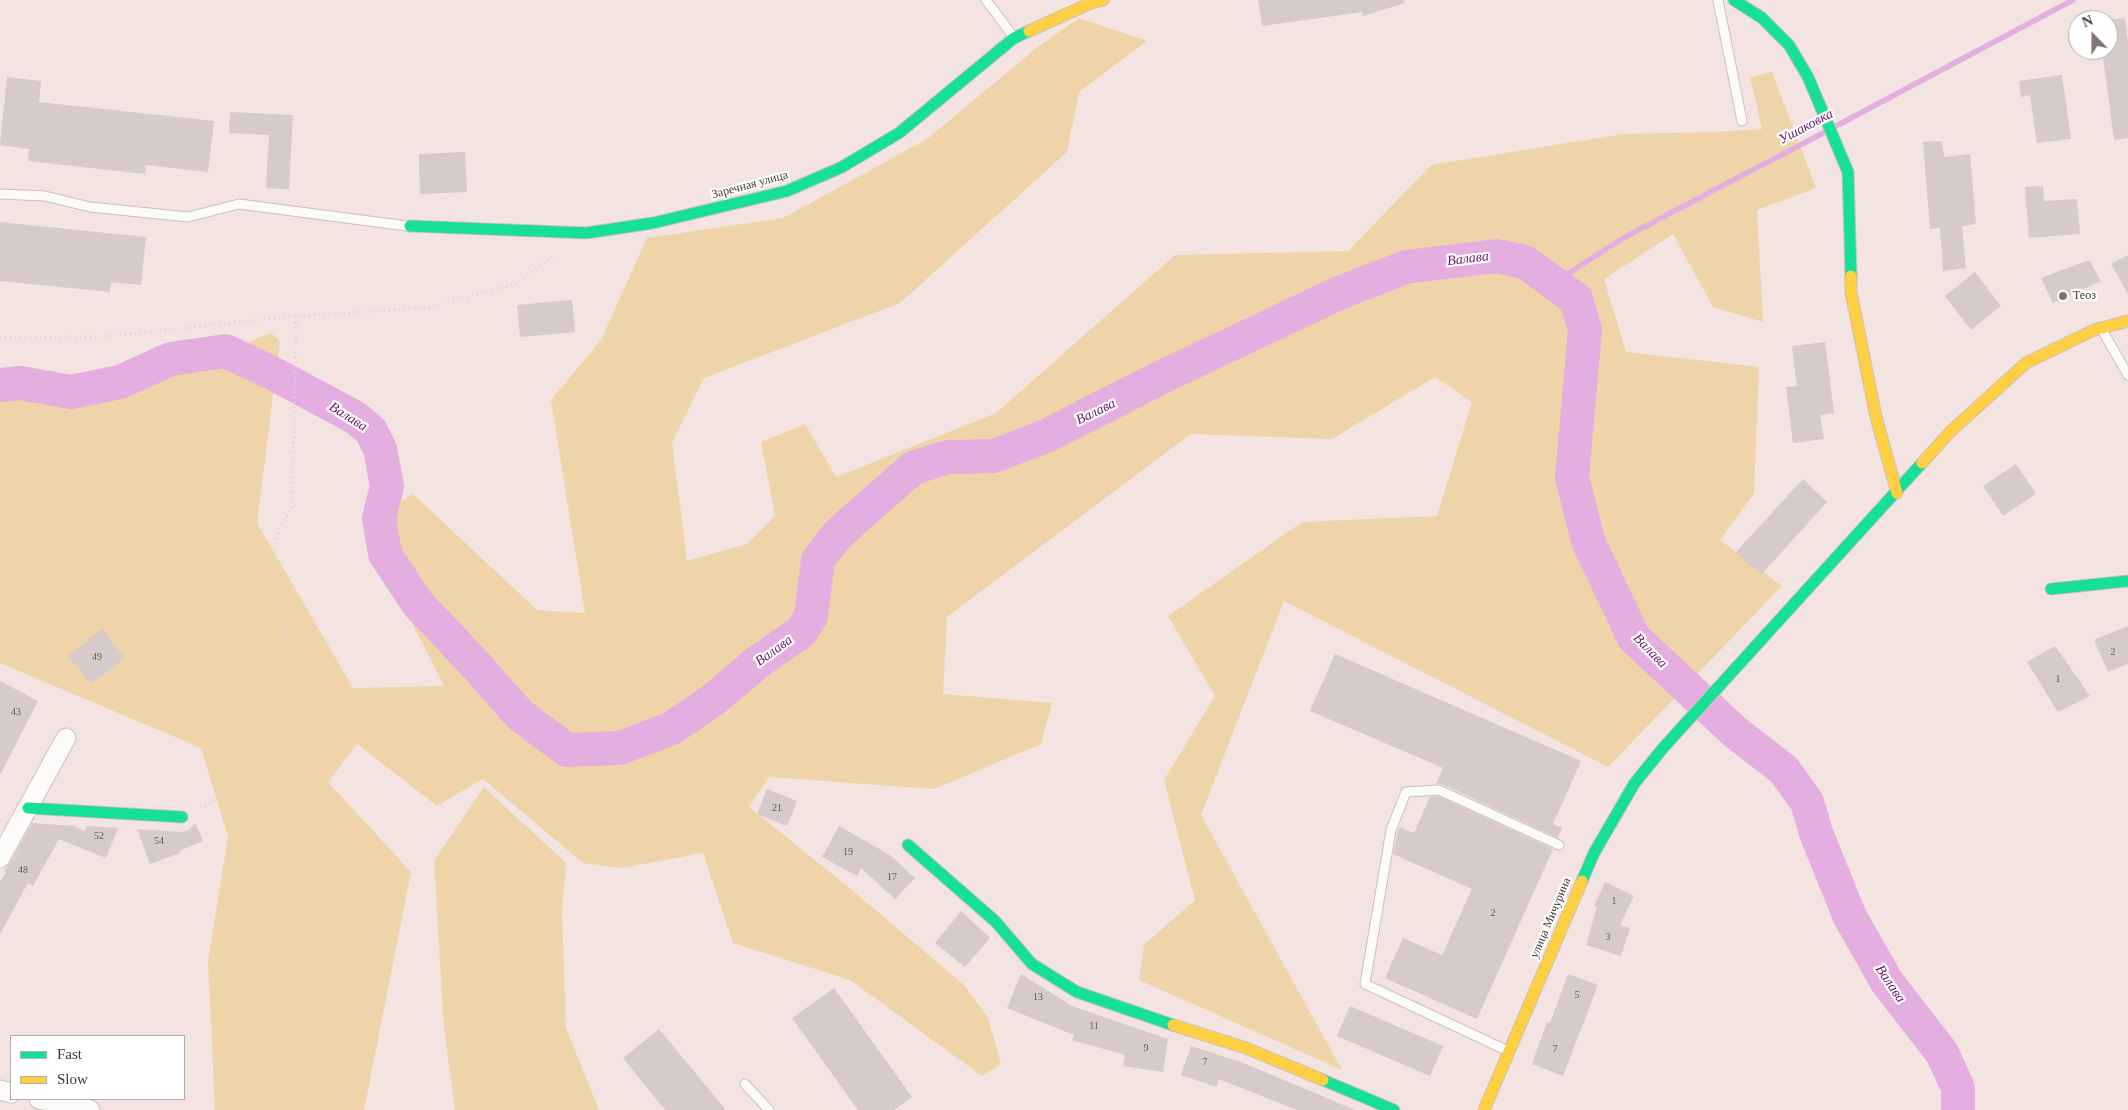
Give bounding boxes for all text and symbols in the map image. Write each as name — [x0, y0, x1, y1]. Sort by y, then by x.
north arrow — [2068, 10, 2118, 60]
text: N — [2080, 13, 2095, 30]
water label: Ушаковка — [1776, 106, 1836, 148]
street label: Заречная улица — [710, 168, 790, 202]
water label: Валава — [1446, 248, 1490, 270]
place label: Теоз — [2073, 289, 2096, 303]
marker: Теоз — [2057, 290, 2069, 302]
water label: Валава — [1074, 395, 1118, 429]
water label: Валава — [326, 399, 370, 435]
water label: Валава — [1629, 630, 1671, 672]
water label: Валава — [752, 632, 796, 670]
house number: 2 — [2110, 646, 2116, 658]
house number: 49 — [92, 651, 102, 663]
house number: 1 — [2056, 673, 2060, 685]
house number: 43 — [11, 706, 21, 718]
house number: 21 — [772, 802, 782, 814]
house number: 52 — [94, 830, 104, 842]
house number: 54 — [154, 835, 164, 847]
house number: 19 — [843, 846, 853, 858]
house number: 48 — [18, 864, 28, 876]
house number: 17 — [887, 871, 897, 883]
street label: улица Мичурина — [1528, 876, 1574, 960]
house number: 1 — [1612, 895, 1616, 907]
house number: 2 — [1490, 907, 1496, 919]
house number: 3 — [1606, 931, 1610, 943]
water label: Валава — [1871, 962, 1909, 1006]
house number: 5 — [1574, 989, 1580, 1001]
house number: 13 — [1033, 991, 1043, 1003]
house number: 11 — [1089, 1020, 1099, 1032]
legend — [10, 1035, 185, 1100]
house number: 9 — [1144, 1042, 1148, 1054]
house number: 7 — [1552, 1043, 1558, 1055]
text: Fast — [57, 1046, 82, 1062]
house number: 7 — [1202, 1056, 1208, 1068]
text: Slow — [57, 1071, 88, 1087]

